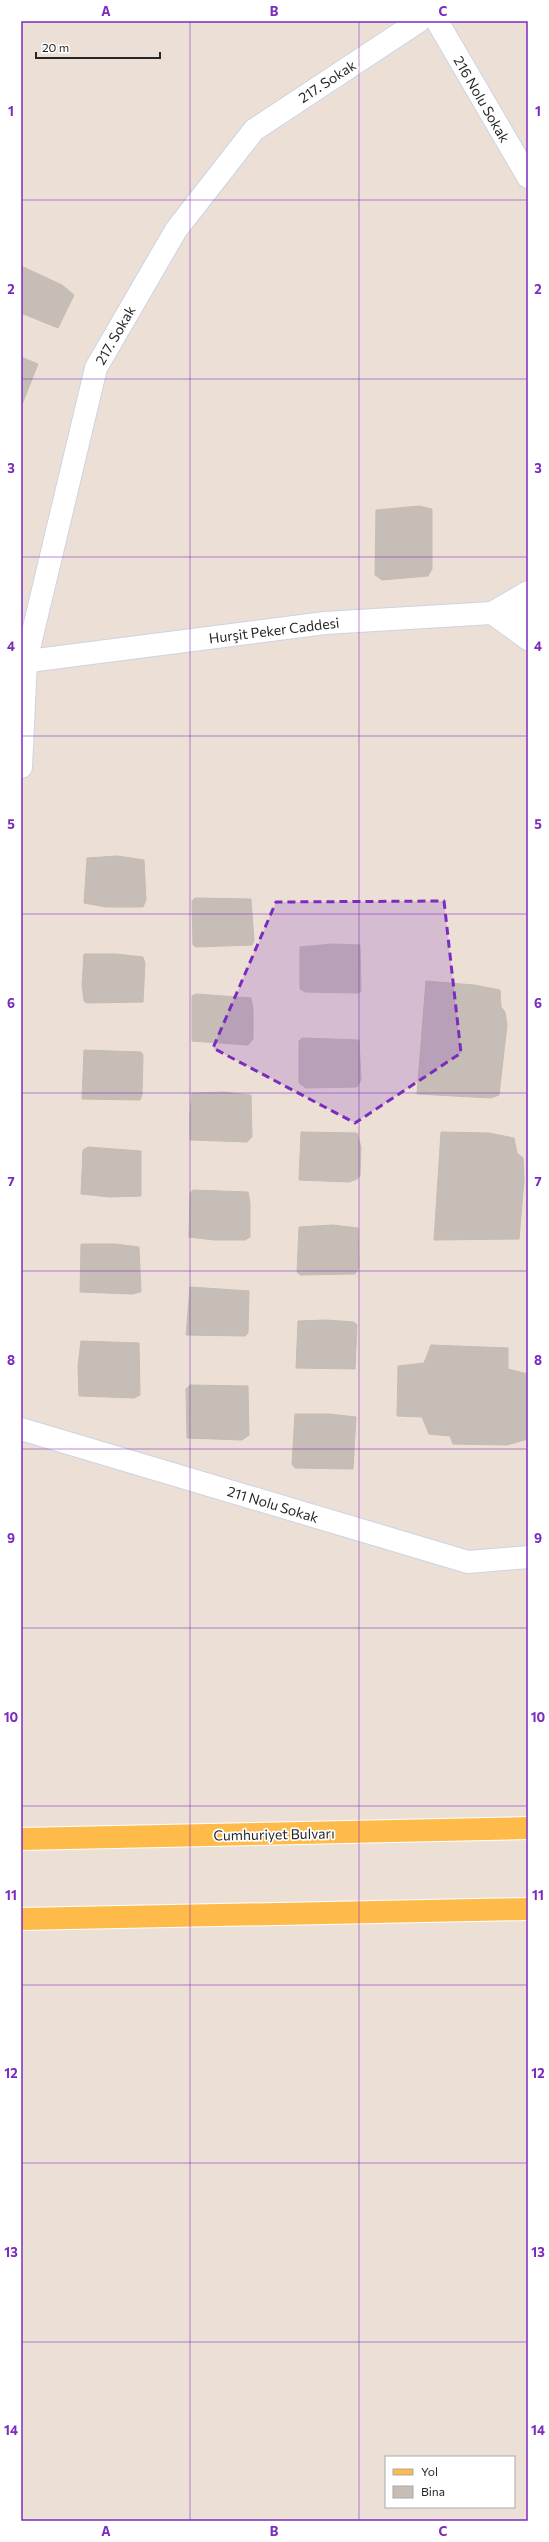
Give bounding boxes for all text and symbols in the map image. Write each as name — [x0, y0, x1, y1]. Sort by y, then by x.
text: A — [101, 3, 111, 19]
text: B — [270, 3, 279, 19]
text: C — [439, 3, 448, 19]
scale bar — [36, 34, 160, 60]
text: 20 m — [42, 40, 69, 54]
street label: 216 Nolu Sokak — [450, 53, 514, 146]
street label: 217. Sokak — [295, 56, 359, 106]
text: 1 — [8, 103, 14, 119]
text: 1 — [535, 103, 541, 119]
text: 2 — [7, 281, 15, 297]
text: 2 — [534, 281, 542, 297]
street label: 217. Sokak — [91, 302, 139, 368]
text: 3 — [7, 460, 15, 476]
text: 3 — [534, 460, 542, 476]
street label: Hurşit Peker Caddesi — [208, 614, 340, 646]
text: 4 — [7, 638, 15, 654]
text: 4 — [534, 638, 542, 654]
text: 5 — [7, 816, 15, 832]
text: 5 — [534, 816, 542, 832]
text: 6 — [7, 995, 15, 1011]
text: 6 — [534, 995, 542, 1011]
text: 7 — [7, 1173, 15, 1189]
text: 7 — [534, 1173, 542, 1189]
text: 8 — [7, 1352, 15, 1368]
text: 8 — [534, 1352, 542, 1368]
street label: 211 Nolu Sokak — [225, 1482, 321, 1526]
text: 9 — [7, 1530, 15, 1546]
text: 9 — [534, 1530, 542, 1546]
text: 10 — [4, 1709, 19, 1725]
text: 10 — [531, 1709, 546, 1725]
street label: Cumhuriyet Bulvarı — [213, 1824, 335, 1844]
text: 11 — [5, 1887, 17, 1903]
text: 11 — [532, 1887, 544, 1903]
text: 12 — [4, 2065, 18, 2081]
text: 12 — [531, 2065, 545, 2081]
text: 13 — [4, 2244, 18, 2260]
text: 13 — [531, 2244, 545, 2260]
text: 14 — [4, 2422, 18, 2438]
text: 14 — [531, 2422, 545, 2438]
legend — [385, 2456, 515, 2508]
text: Yol — [421, 2464, 438, 2478]
text: Bina — [421, 2484, 445, 2498]
text: A — [101, 2523, 111, 2539]
text: B — [270, 2523, 279, 2539]
text: C — [439, 2523, 448, 2539]

